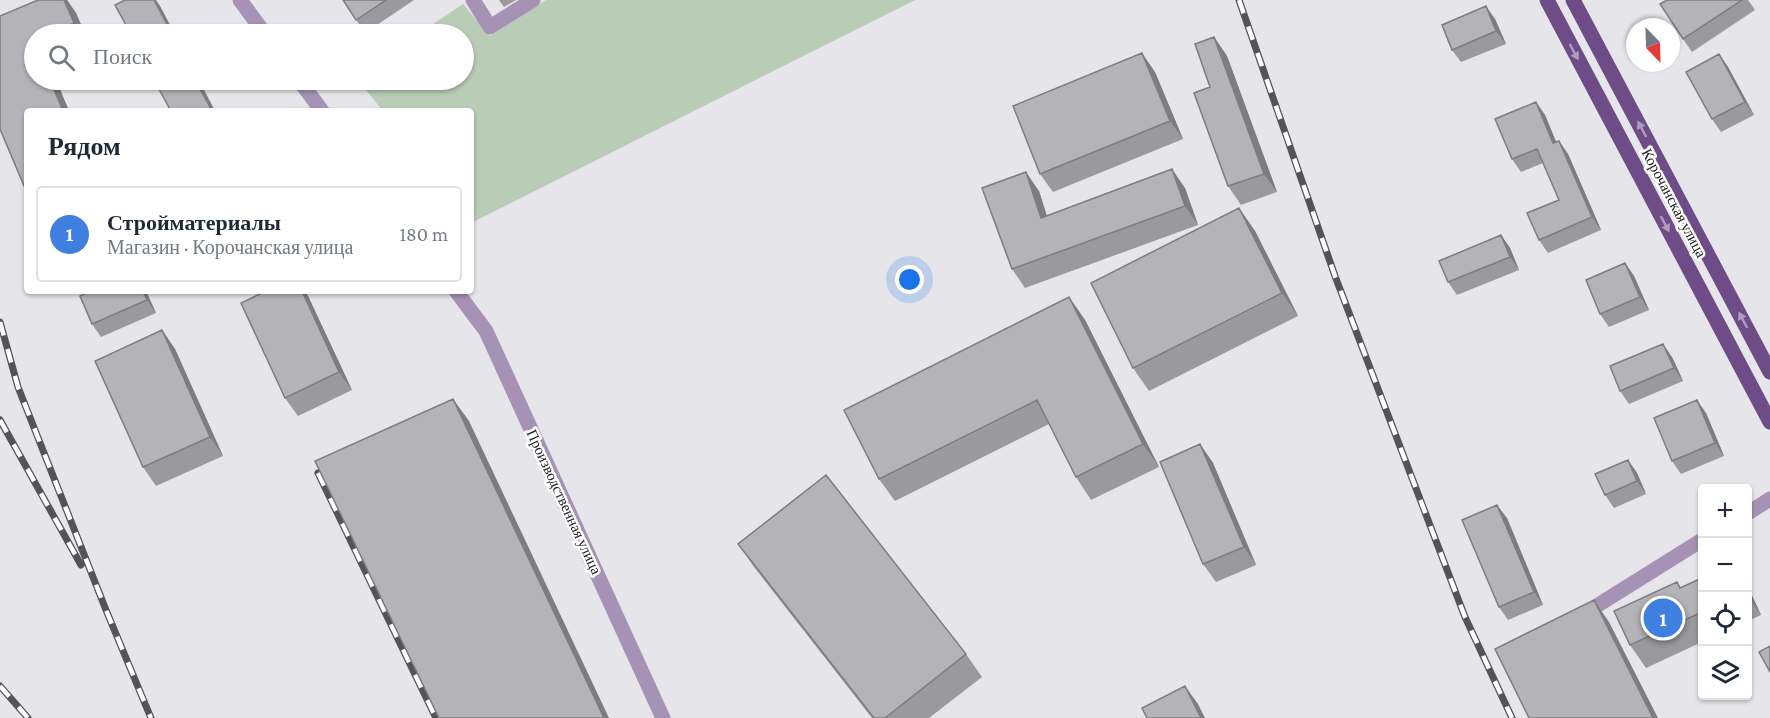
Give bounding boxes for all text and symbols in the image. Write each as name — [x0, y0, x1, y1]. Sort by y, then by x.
north arrow — [1626, 18, 1680, 72]
search box — [24, 24, 474, 90]
icon: search — [45, 41, 78, 74]
one-way arrow — [1569, 43, 1579, 60]
text: Поиск — [93, 44, 152, 69]
one-way arrow — [1637, 120, 1647, 138]
text: Рядом — [48, 132, 121, 161]
street label: Корочанская улица — [1639, 146, 1710, 260]
text: Стройматериалы — [107, 210, 281, 235]
one-way arrow — [1660, 215, 1670, 233]
text: 1 — [66, 223, 73, 245]
text: 180 m — [399, 223, 448, 245]
text: Магазин · Корочанская улица — [107, 236, 353, 258]
your location — [895, 265, 924, 294]
one-way arrow — [1738, 311, 1748, 328]
street label: Производственная улица — [523, 427, 605, 577]
map controls — [1698, 484, 1752, 700]
button: + — [1698, 484, 1752, 538]
button: − — [1698, 538, 1752, 592]
button: locate — [1698, 592, 1752, 646]
pin: 1 — [1644, 596, 1682, 640]
button: layers — [1698, 646, 1752, 700]

